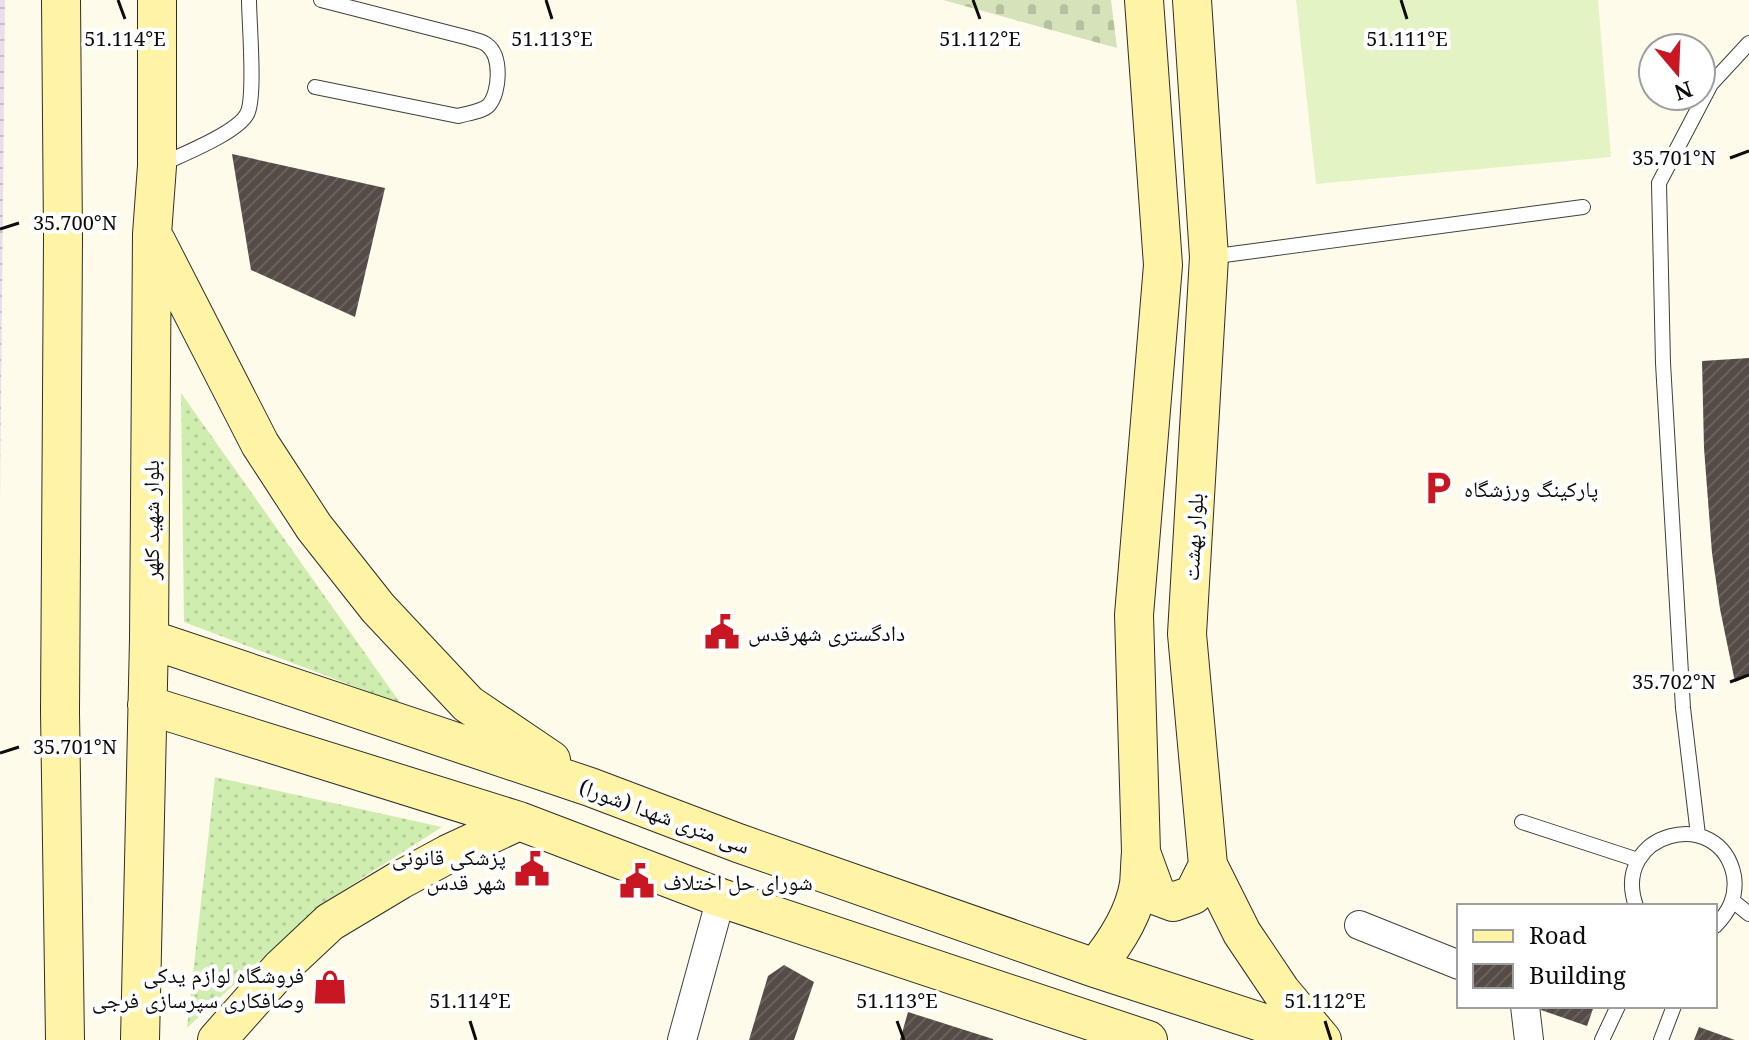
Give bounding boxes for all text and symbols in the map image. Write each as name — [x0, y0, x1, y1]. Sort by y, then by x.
text: 51.114°E — [84, 25, 166, 52]
text: 51.113°E — [511, 25, 593, 52]
text: 51.112°E — [939, 25, 1021, 52]
text: 51.111°E — [1366, 25, 1448, 52]
north arrow — [1637, 32, 1717, 112]
text: N — [1671, 75, 1697, 109]
text: 35.701°N — [1632, 144, 1716, 171]
text: 35.700°N — [33, 209, 117, 236]
street label: بلوار شهید کلهر — [135, 460, 165, 581]
parking icon: پارکینگ ورزشگاه — [1419, 469, 1457, 507]
place label: پارکینگ ورزشگاه — [1464, 473, 1598, 503]
street label: بلوار بهشت — [1175, 492, 1209, 582]
public building icon: دادگستری شهرقدس — [703, 613, 741, 651]
place label: دادگستری شهرقدس — [748, 617, 905, 647]
text: 35.702°N — [1632, 668, 1716, 695]
text: 35.701°N — [33, 733, 117, 760]
street label: سی متری شهدا (شورا) — [576, 770, 754, 860]
place label: پزشکی قانونی شهر قدس — [392, 841, 506, 896]
public building icon: پزشکی قانونی شهر قدس — [513, 850, 551, 888]
public building icon: شورای حل اختلاف — [618, 862, 656, 900]
place label: شورای حل اختلاف — [663, 866, 813, 896]
legend — [1457, 904, 1717, 1008]
text: Road — [1529, 918, 1587, 951]
text: Building — [1529, 958, 1626, 991]
place label: فروشگاه لوازم یدکی وصافکاری سپرسازی فرجی — [92, 959, 304, 1014]
shop icon: فروشگاه لوازم یدکی وصافکاری سپرسازی فرجی — [311, 968, 349, 1006]
text: 51.114°E — [429, 987, 511, 1014]
text: 51.113°E — [856, 987, 938, 1014]
text: 51.112°E — [1284, 987, 1366, 1014]

